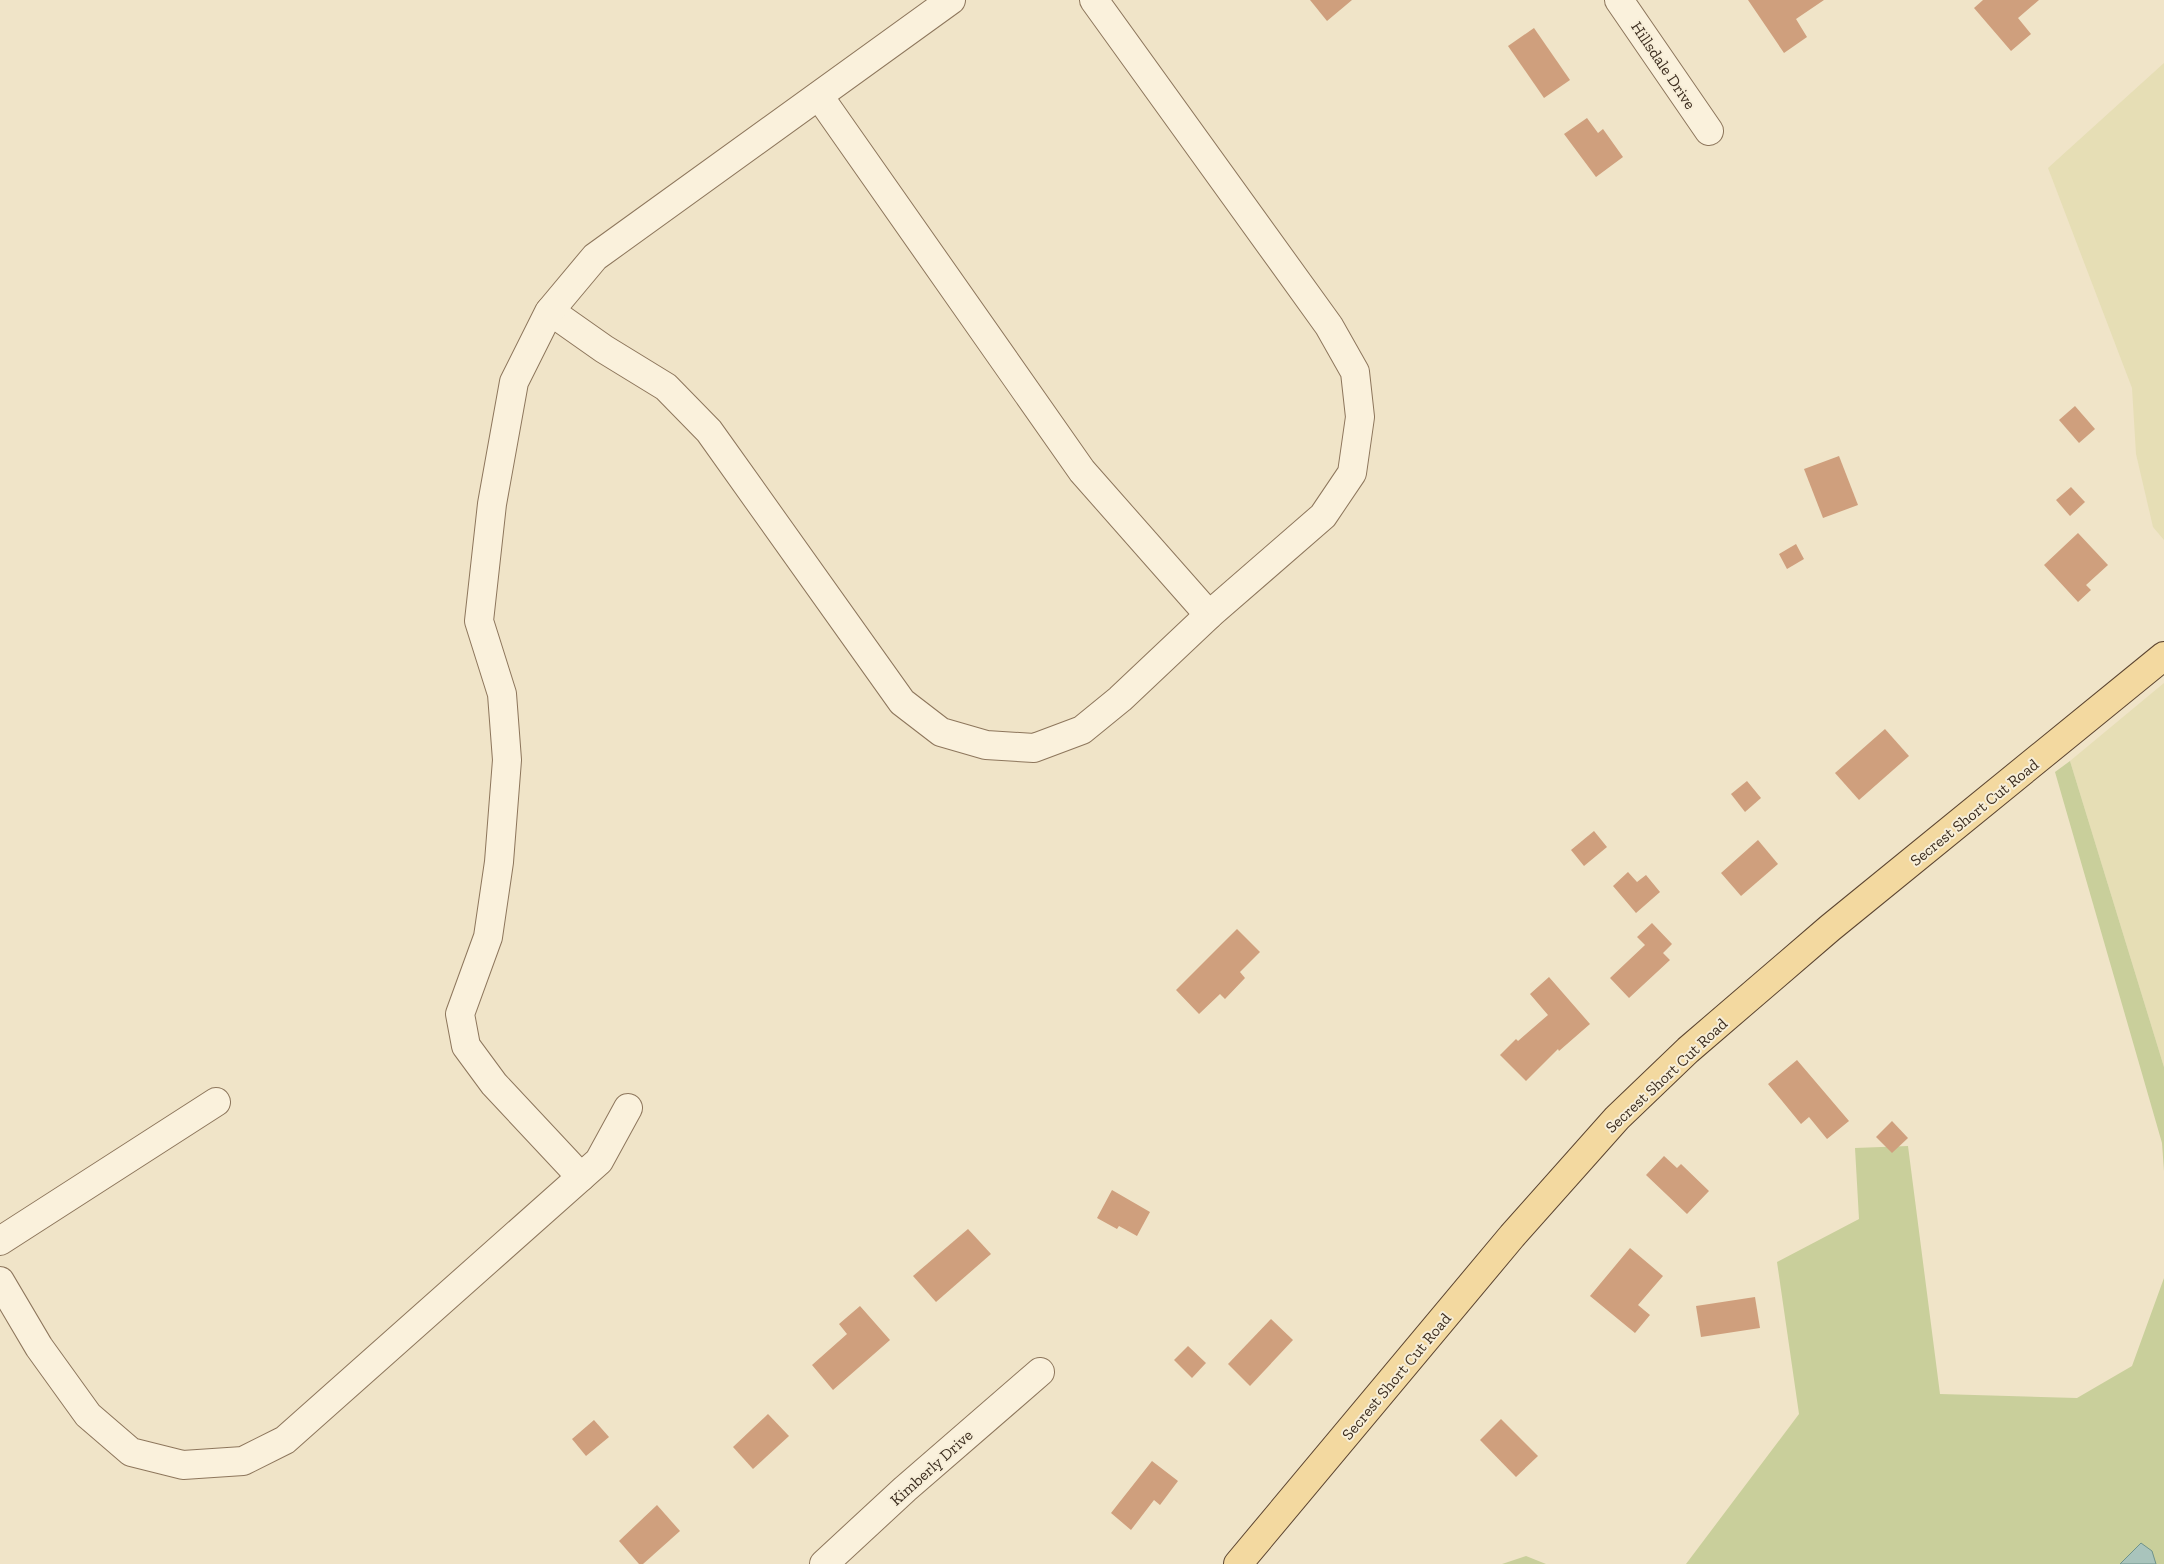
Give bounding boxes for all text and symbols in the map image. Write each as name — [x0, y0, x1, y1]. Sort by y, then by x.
street label: Hillsdale Drive — [1627, 18, 1700, 113]
street label: Secrest Short Cut Road — [1906, 755, 2042, 870]
street label: Secrest Short Cut Road — [1602, 1014, 1731, 1137]
street label: Secrest Short Cut Road — [1338, 1309, 1455, 1444]
street label: Kimberly Drive — [886, 1425, 976, 1509]

